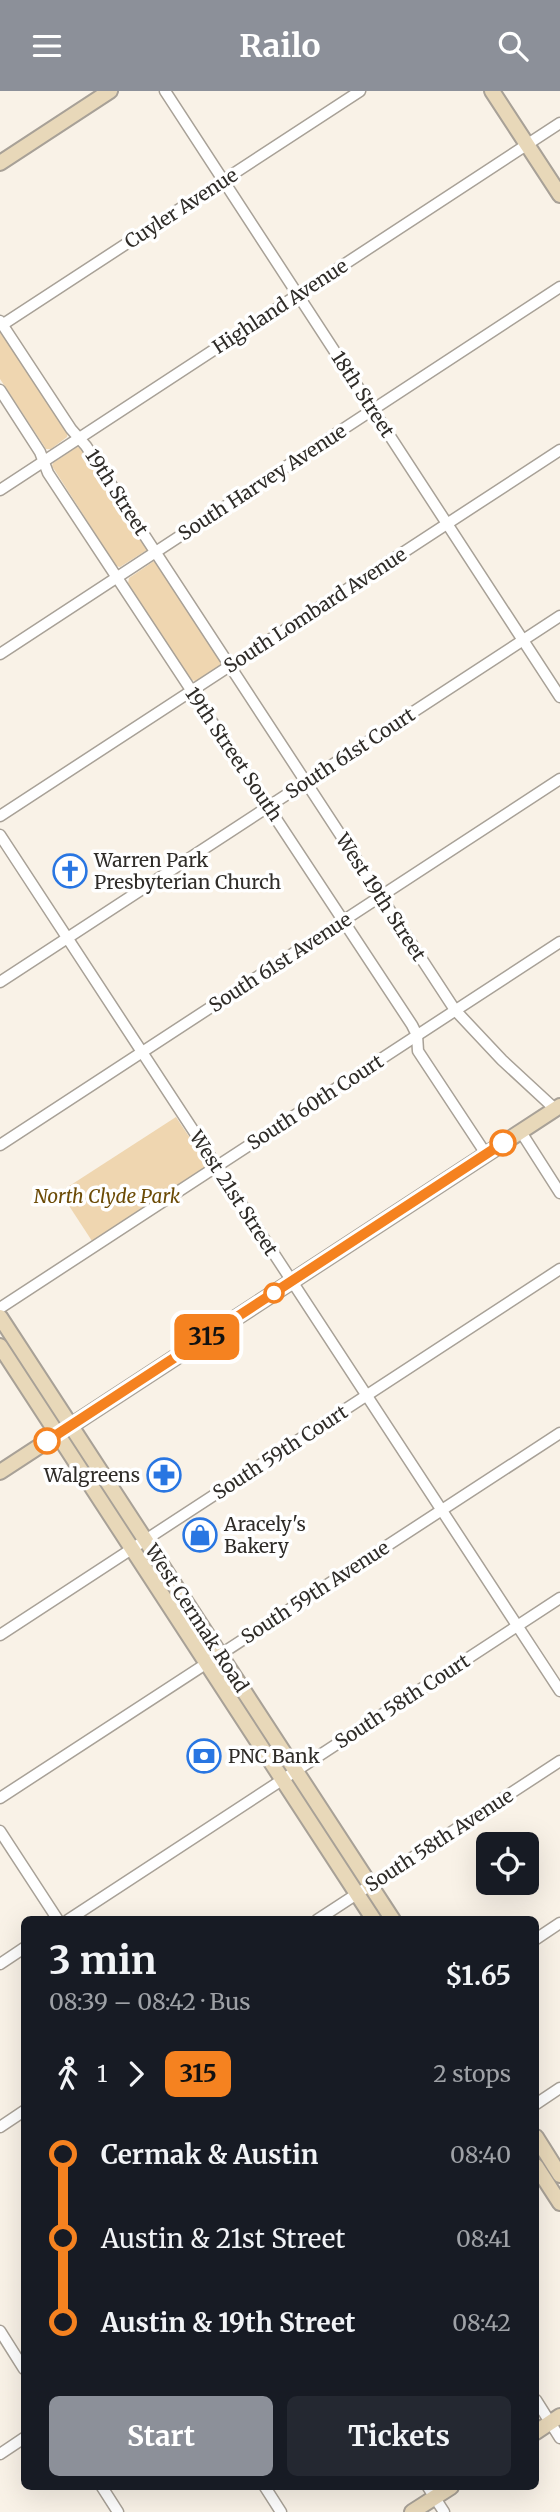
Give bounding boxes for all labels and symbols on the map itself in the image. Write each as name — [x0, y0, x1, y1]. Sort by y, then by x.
street label: Cuyler Avenue — [120, 163, 242, 253]
street label: Highland Avenue — [208, 253, 352, 359]
street label: 18th Street — [326, 346, 400, 442]
street label: South Harvey Avenue — [173, 419, 351, 545]
street label: 19th Street — [80, 444, 154, 540]
street label: South Lombard Avenue — [219, 542, 411, 678]
street label: 19th Street South — [180, 682, 288, 826]
street label: South 61st Court — [281, 702, 420, 804]
street label: West 19th Street — [330, 828, 431, 966]
place label: Warren Park Presbyterian Church — [93, 848, 281, 894]
church icon: Warren Park Presbyterian Church — [51, 852, 89, 890]
street label: South 61st Avenue — [204, 907, 356, 1017]
street label: South 60th Court — [242, 1049, 388, 1155]
street label: West 21st Street — [184, 1125, 284, 1260]
unlabelled marker — [490, 1130, 516, 1156]
park label: North Clyde Park — [34, 1184, 181, 1208]
unlabelled marker — [264, 1283, 284, 1303]
line badge: 315 — [167, 1314, 247, 1360]
street label: South 59th Court — [208, 1399, 352, 1505]
unlabelled marker — [34, 1428, 60, 1454]
pharmacy icon: Walgreens — [145, 1456, 183, 1494]
place label: Walgreens — [43, 1463, 140, 1487]
place label: Aracely's Bakery — [223, 1512, 306, 1558]
shop icon: Aracely's Bakery — [181, 1516, 219, 1554]
street label: South 59th Avenue — [236, 1535, 394, 1649]
street label: West Cermak Road — [140, 1539, 254, 1697]
street label: South 58th Court — [330, 1648, 474, 1754]
bank icon: PNC Bank — [185, 1737, 223, 1775]
place label: PNC Bank — [228, 1744, 320, 1768]
street label: South 58th Avenue — [360, 1783, 518, 1897]

